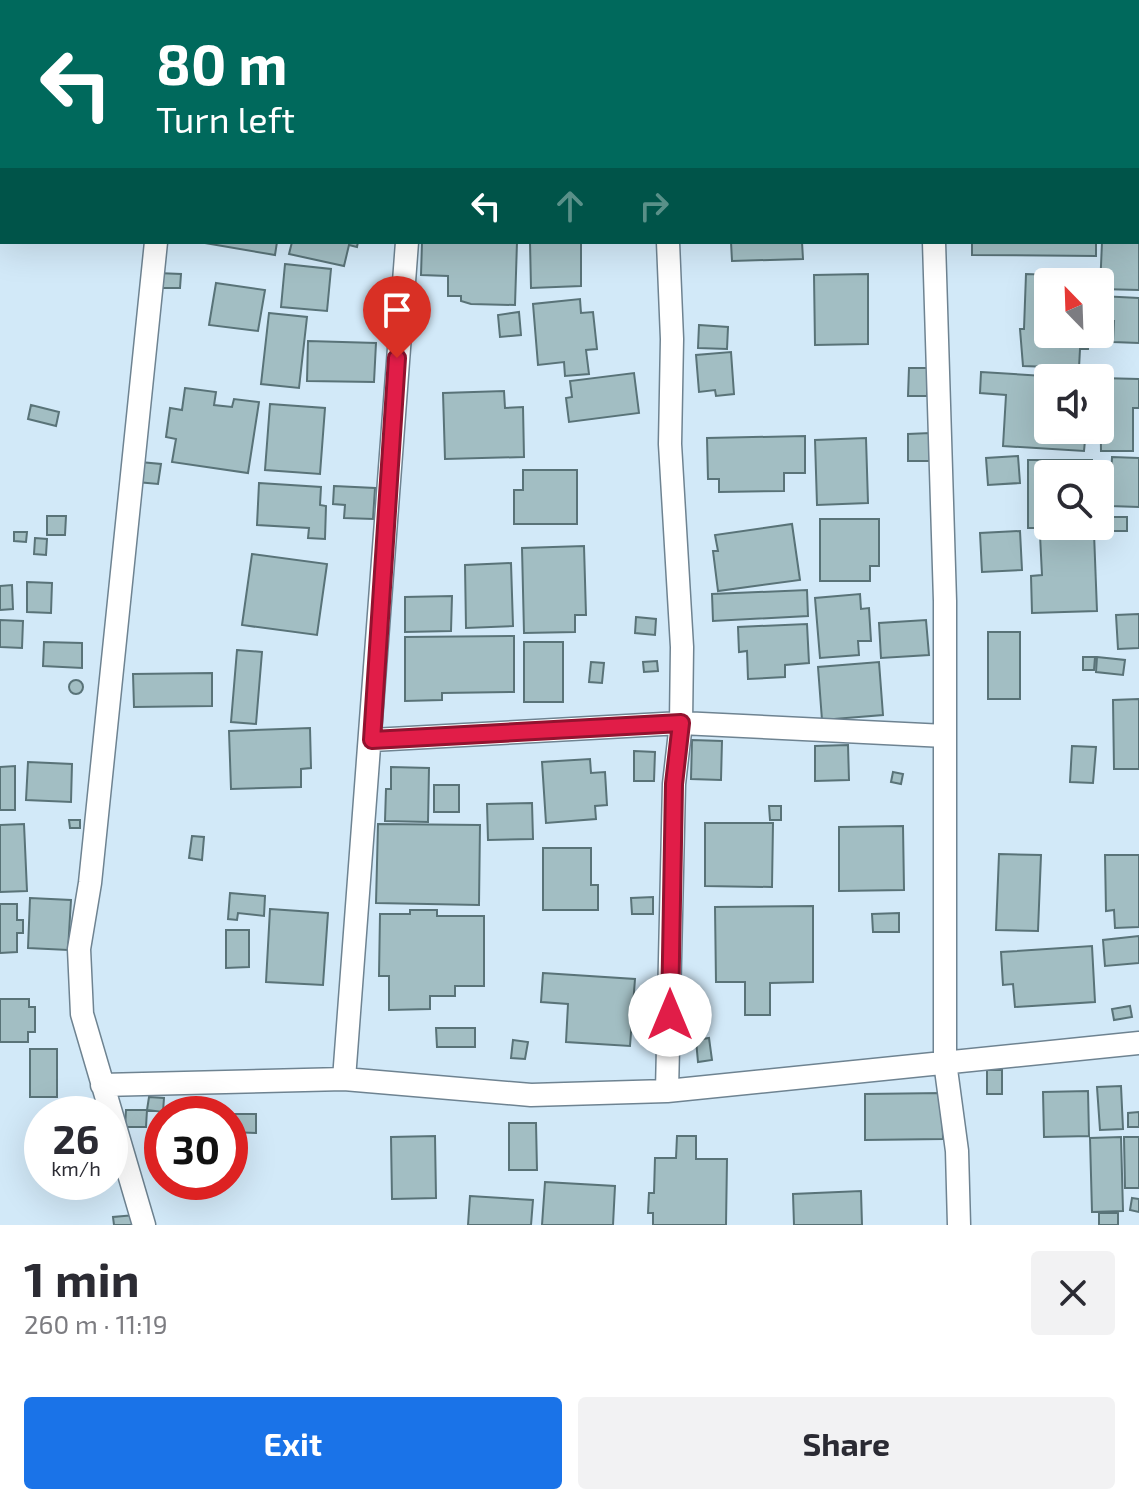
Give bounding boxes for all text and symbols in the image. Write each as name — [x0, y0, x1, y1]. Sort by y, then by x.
text: 80 m — [156, 29, 288, 96]
icon: left — [24, 32, 128, 136]
text: Turn left — [156, 97, 295, 140]
icon: left — [464, 184, 508, 228]
icon: ahead — [548, 184, 592, 228]
icon: right — [632, 184, 676, 228]
north arrow — [1034, 268, 1114, 348]
map controls — [1034, 268, 1114, 540]
pin — [363, 276, 431, 358]
icon: arrive — [375, 288, 419, 332]
button: sound — [1034, 364, 1114, 444]
button: search — [1034, 460, 1114, 540]
position arrow — [628, 973, 712, 1057]
speed limit sign: 30 — [144, 1096, 248, 1200]
text: 26 — [53, 1114, 99, 1162]
text: km/h — [51, 1156, 101, 1180]
text: 1 min — [24, 1249, 140, 1307]
button: close — [1031, 1251, 1115, 1335]
text: 260 m · 11:19 — [24, 1308, 168, 1339]
button: Exit — [24, 1397, 562, 1489]
button: Share — [578, 1397, 1115, 1489]

